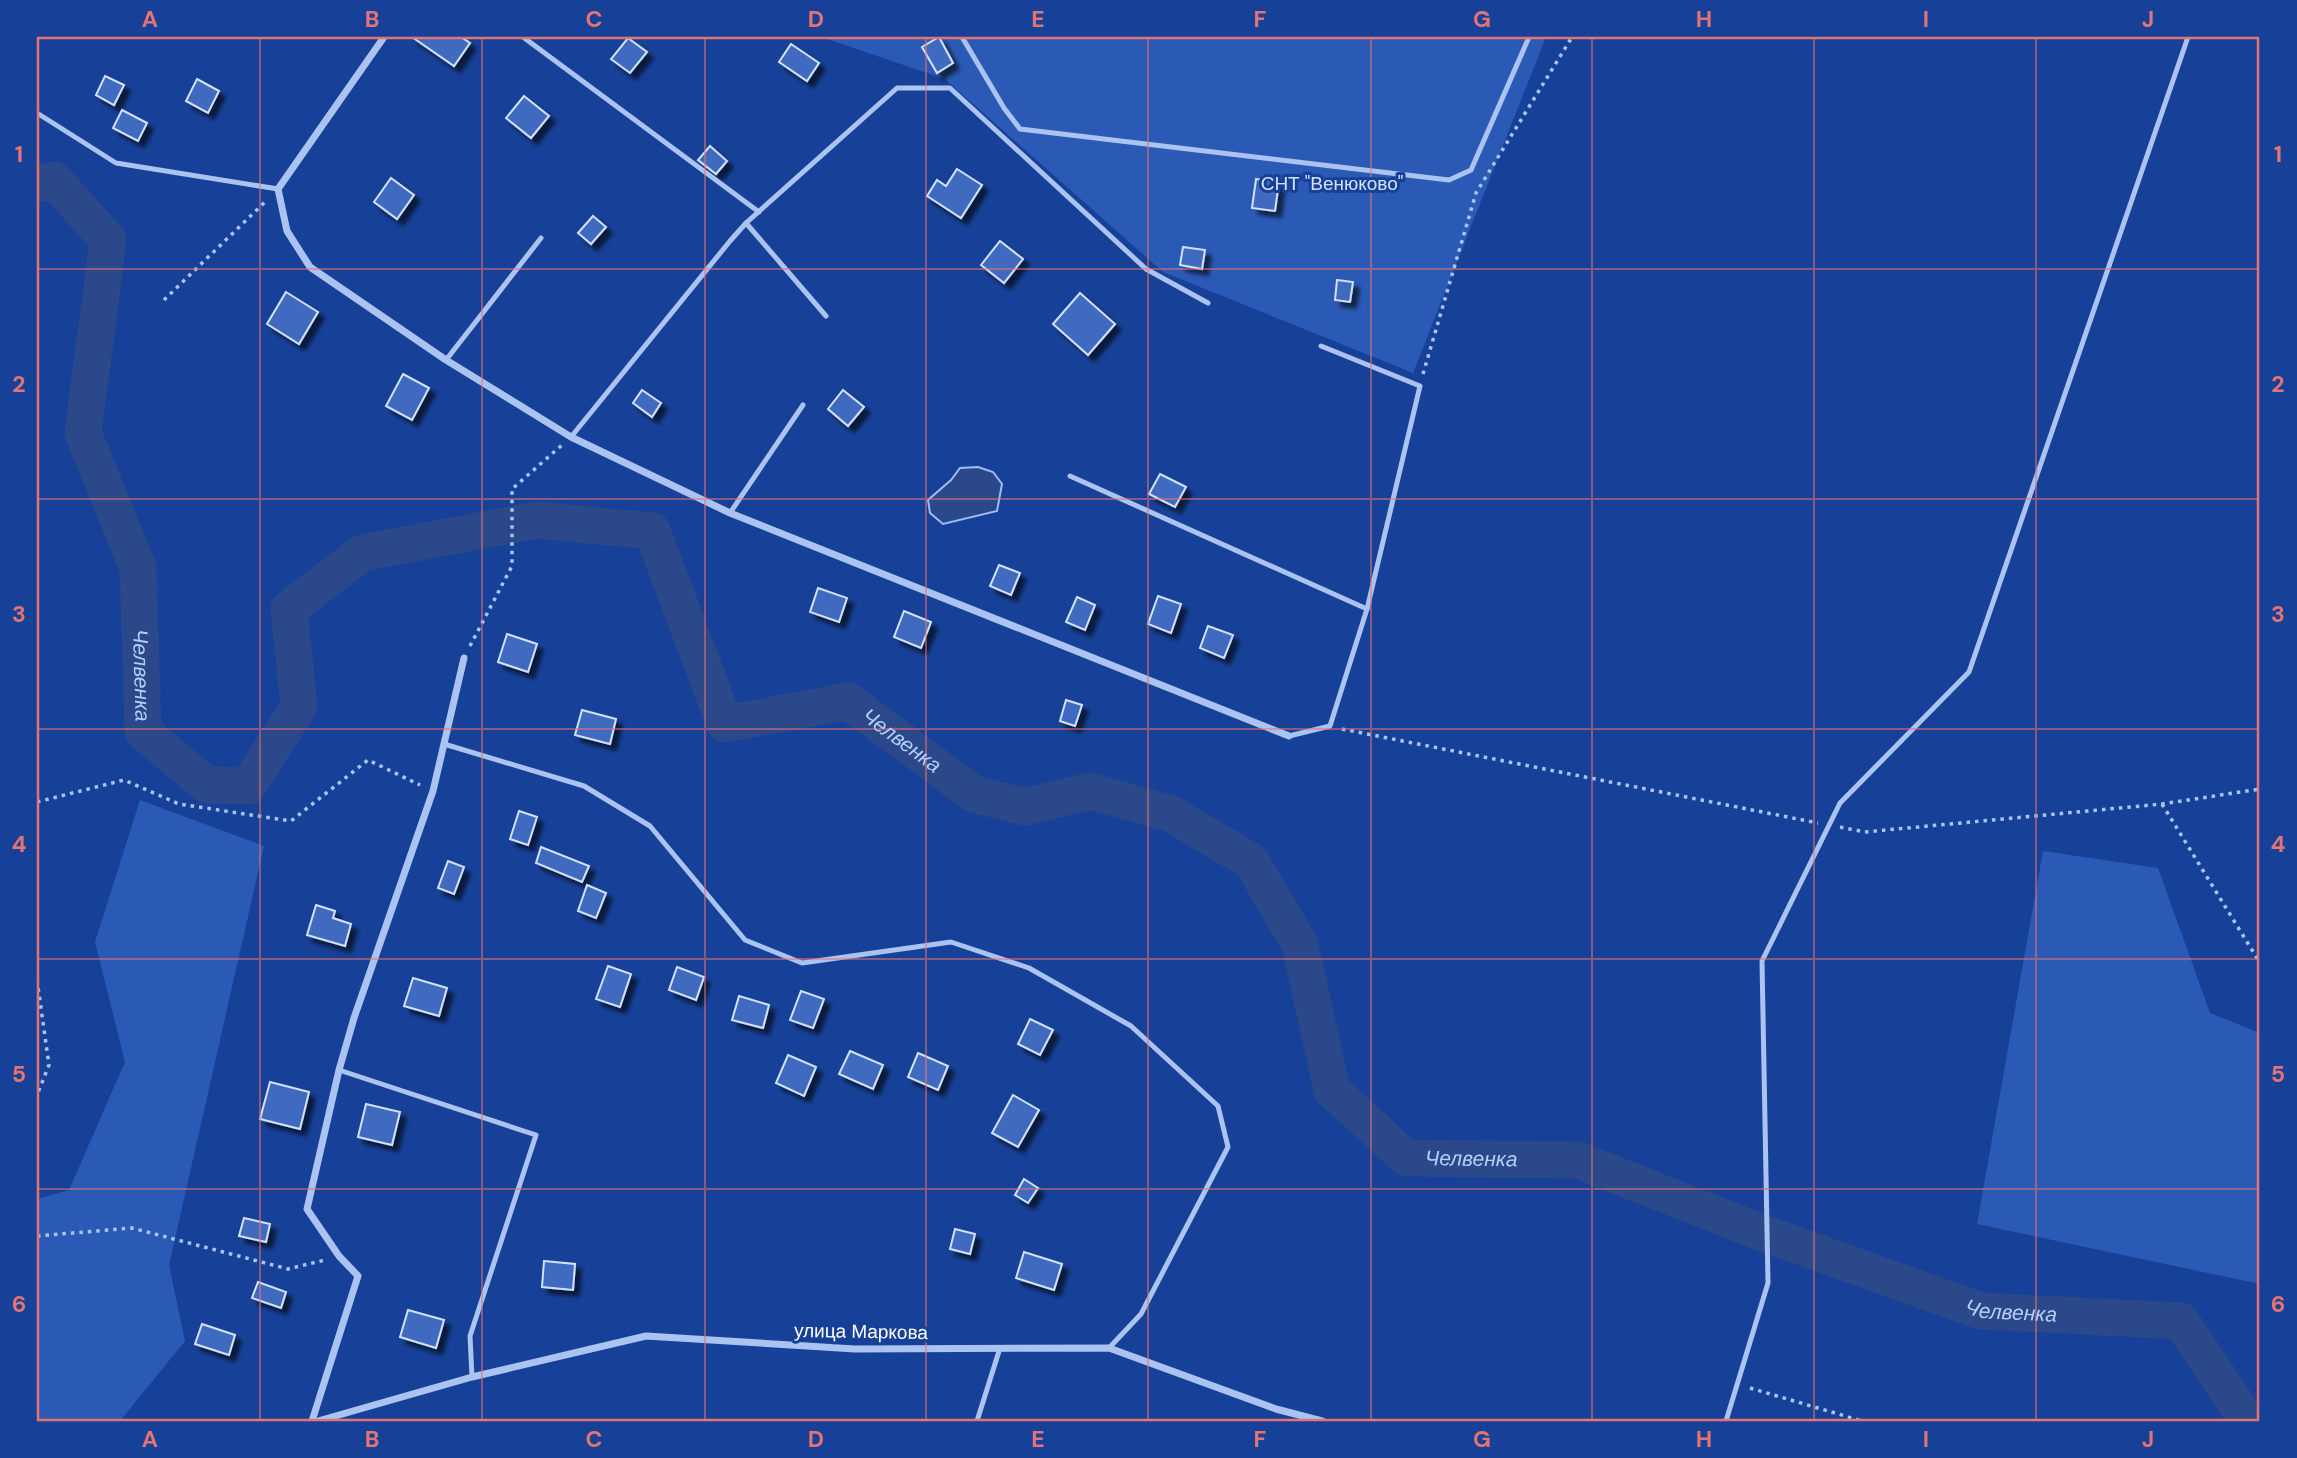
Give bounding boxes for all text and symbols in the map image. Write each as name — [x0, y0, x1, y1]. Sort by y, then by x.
text: A — [142, 4, 158, 34]
text: B — [365, 4, 379, 34]
text: C — [586, 4, 602, 34]
text: D — [808, 4, 824, 34]
text: E — [1031, 4, 1045, 34]
text: F — [1254, 4, 1267, 34]
text: G — [1473, 4, 1491, 34]
text: H — [1696, 4, 1712, 34]
text: I — [1923, 4, 1929, 34]
text: J — [2142, 4, 2154, 34]
text: 1 — [15, 139, 23, 169]
text: 1 — [2274, 139, 2282, 169]
park label: СНТ "Венюково" — [1261, 171, 1403, 196]
text: 2 — [12, 369, 26, 399]
text: 2 — [2271, 369, 2285, 399]
text: 3 — [12, 599, 26, 629]
text: 3 — [2271, 599, 2285, 629]
water label: Челвенка — [126, 629, 157, 722]
water label: Челвенка — [856, 702, 947, 779]
text: 4 — [12, 829, 27, 859]
text: 4 — [2271, 829, 2286, 859]
text: 5 — [12, 1059, 26, 1089]
text: 5 — [2271, 1059, 2285, 1089]
water label: Челвенка — [1425, 1144, 1518, 1173]
text: 6 — [12, 1289, 26, 1319]
text: 6 — [2271, 1289, 2285, 1319]
water label: Челвенка — [1961, 1292, 2058, 1329]
street label: улица Маркова — [794, 1318, 929, 1345]
text: A — [142, 1424, 158, 1454]
text: B — [365, 1424, 379, 1454]
text: C — [586, 1424, 602, 1454]
text: D — [808, 1424, 824, 1454]
text: E — [1031, 1424, 1045, 1454]
text: F — [1254, 1424, 1267, 1454]
text: G — [1473, 1424, 1491, 1454]
text: H — [1696, 1424, 1712, 1454]
text: I — [1923, 1424, 1929, 1454]
text: J — [2142, 1424, 2154, 1454]

